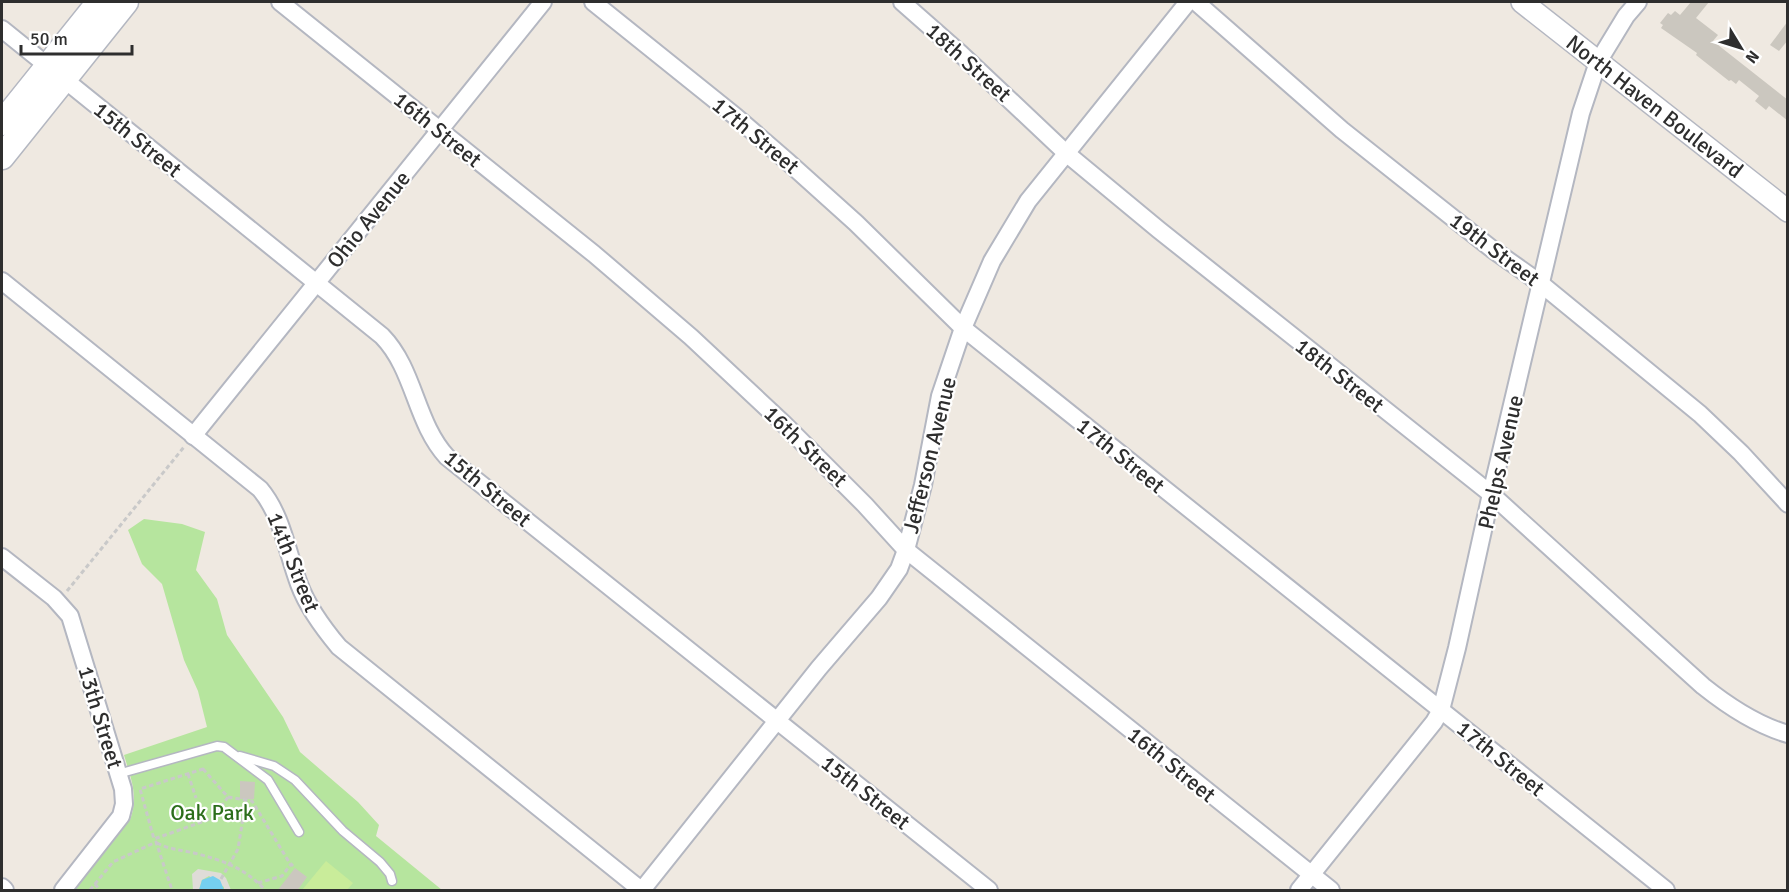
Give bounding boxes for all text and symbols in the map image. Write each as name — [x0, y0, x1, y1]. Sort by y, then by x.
street label: 18th Street — [920, 17, 1017, 108]
scale bar — [21, 18, 132, 56]
north arrow — [1711, 18, 1771, 78]
text: 50 m — [30, 28, 68, 50]
street label: North Haven Boulevard — [1561, 29, 1749, 184]
text: N — [1741, 46, 1763, 67]
street label: 16th Street — [388, 86, 487, 173]
street label: 17th Street — [707, 91, 805, 180]
street label: 15th Street — [88, 96, 187, 183]
street label: Ohio Avenue — [321, 165, 416, 273]
street label: 19th Street — [1444, 207, 1545, 292]
street label: 18th Street — [1290, 332, 1390, 419]
street label: Jefferson Avenue — [897, 374, 962, 536]
street label: Phelps Avenue — [1472, 392, 1529, 532]
street label: 16th Street — [758, 400, 853, 493]
street label: 17th Street — [1071, 412, 1170, 499]
street label: 15th Street — [439, 444, 537, 533]
street label: 14th Street — [261, 508, 326, 616]
street label: 13th Street — [72, 663, 129, 772]
street label: 17th Street — [1451, 715, 1550, 802]
street label: 16th Street — [1122, 721, 1221, 808]
street label: 15th Street — [816, 749, 916, 836]
park label: Oak Park — [170, 799, 254, 826]

